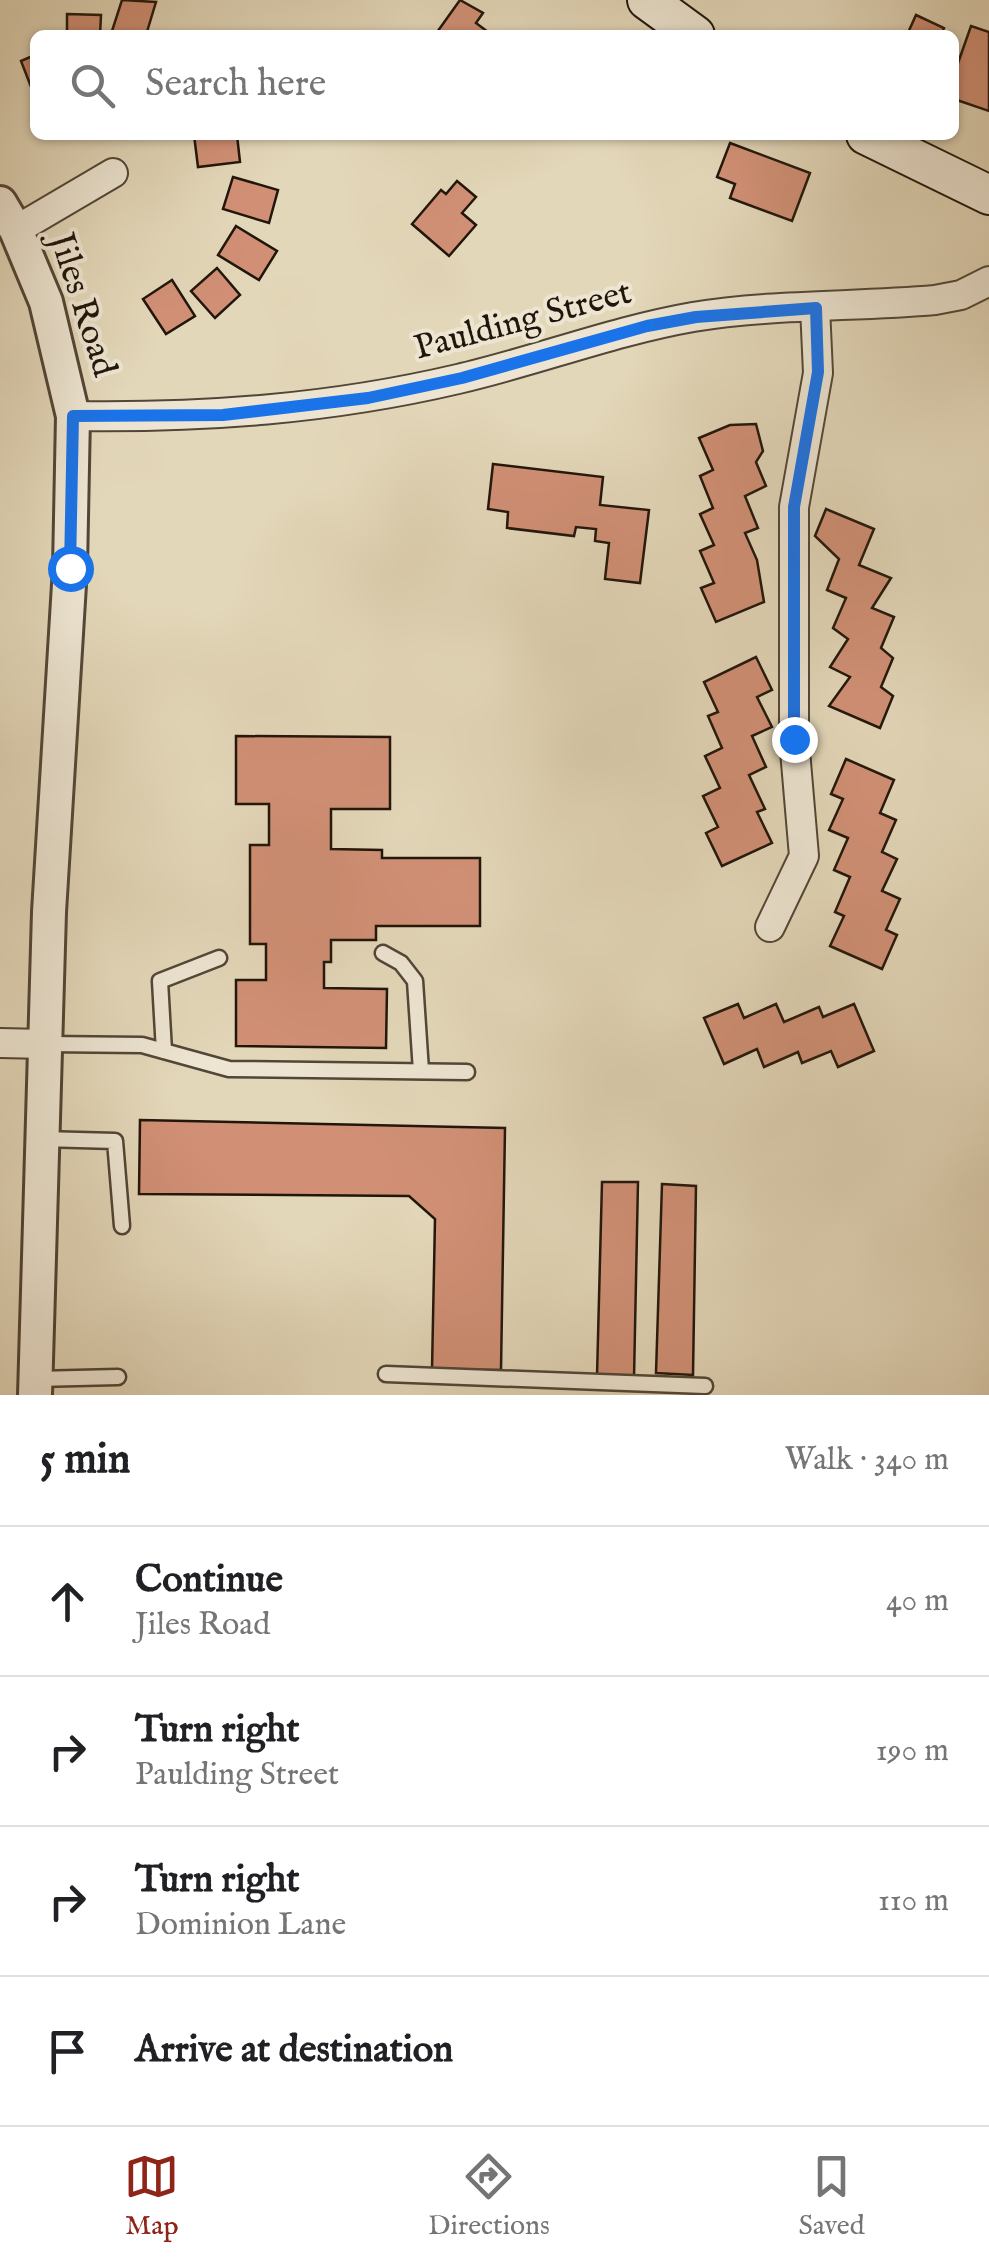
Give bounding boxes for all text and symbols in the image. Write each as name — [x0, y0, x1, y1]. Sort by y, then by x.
search box — [30, 30, 959, 140]
icon: search — [65, 58, 120, 113]
text: Search here — [145, 61, 326, 109]
street label: Jiles Road — [37, 224, 126, 383]
street label: Paulding Street — [409, 270, 637, 372]
route start — [48, 546, 94, 592]
route end — [772, 717, 818, 763]
text: 5 min — [40, 1434, 130, 1487]
text: Walk · 340 m — [785, 1440, 949, 1481]
text: Continue — [135, 1557, 283, 1605]
icon: ahead — [40, 1574, 95, 1629]
text: 40 m — [886, 1581, 949, 1622]
text: Jiles Road — [135, 1605, 270, 1646]
text: Turn right — [135, 1707, 299, 1755]
icon: right — [40, 1724, 95, 1779]
text: 190 m — [876, 1731, 949, 1772]
text: Paulding Street — [135, 1755, 339, 1796]
text: Turn right — [135, 1857, 299, 1905]
icon: right — [40, 1874, 95, 1929]
text: 110 m — [878, 1881, 949, 1922]
text: Dominion Lane — [135, 1905, 346, 1946]
icon: arrive — [40, 2024, 95, 2079]
text: Arrive at destination — [135, 2027, 453, 2075]
tab: Map — [124, 2149, 179, 2244]
tab: Directions — [428, 2149, 550, 2244]
tab: Saved — [798, 2149, 865, 2244]

